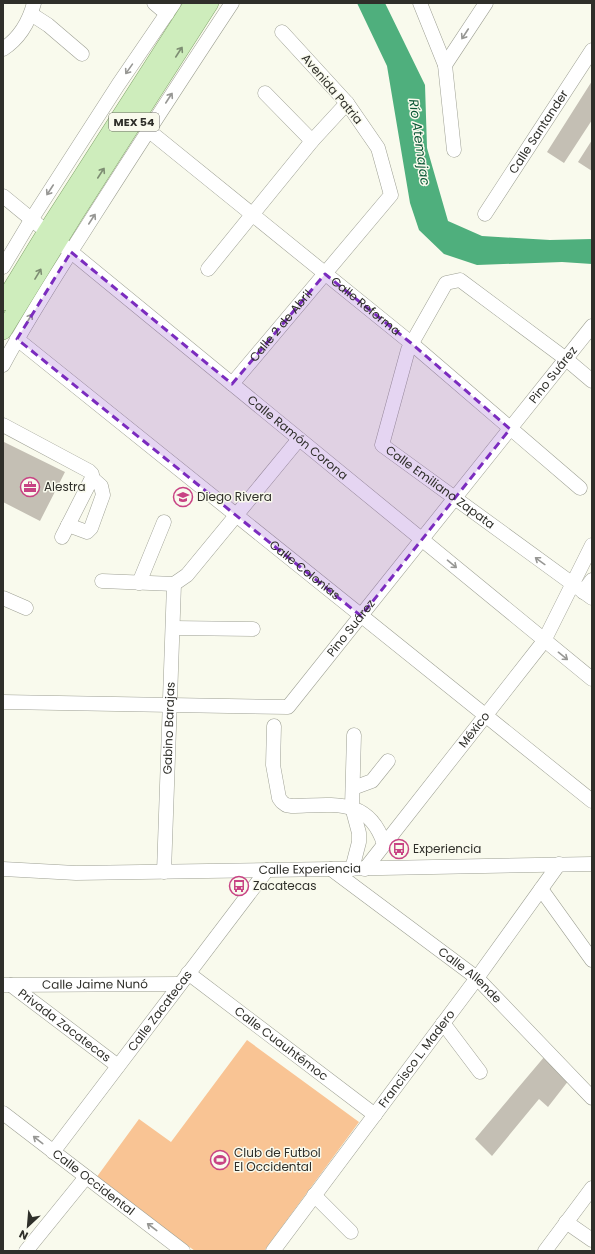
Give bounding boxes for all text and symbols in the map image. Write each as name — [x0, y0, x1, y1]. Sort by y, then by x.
one-way arrow — [461, 28, 469, 40]
one-way arrow — [175, 46, 183, 58]
street label: Avenida Patria — [298, 50, 367, 128]
one-way arrow — [125, 63, 133, 74]
street label: Calle Santander — [504, 86, 572, 177]
one-way arrow — [166, 92, 174, 104]
water label: Río Atemajac — [404, 98, 435, 187]
road number: MEX 54 — [109, 113, 159, 131]
one-way arrow — [97, 168, 105, 179]
one-way arrow — [46, 184, 54, 196]
one-way arrow — [88, 213, 96, 225]
one-way arrow — [34, 269, 42, 280]
street label: Calle Reforma — [327, 272, 404, 339]
street label: Calle 2 de Abril — [245, 286, 316, 365]
one-way arrow — [26, 313, 34, 325]
street label: Pino Suárez — [525, 342, 581, 407]
street label: Calle Ramón Corona — [244, 391, 352, 484]
street label: Calle Emiliano Zapata — [382, 441, 499, 533]
office icon: Alestra — [19, 476, 41, 498]
place label: Alestra — [44, 478, 86, 495]
school or university icon: Diego Rivera — [172, 486, 194, 508]
place label: Diego Rivera — [197, 488, 272, 505]
street label: Calle Colonias — [266, 536, 344, 603]
one-way arrow — [535, 557, 546, 565]
one-way arrow — [446, 560, 457, 569]
street label: Pino Suárez — [322, 596, 379, 660]
one-way arrow — [557, 651, 568, 660]
street label: Gabino Barajas — [158, 681, 179, 775]
street label: México — [454, 708, 494, 751]
bus stop icon: Experiencia — [388, 838, 410, 860]
place label: Experiencia — [413, 840, 481, 857]
street label: Calle Experiencia — [259, 859, 361, 878]
bus stop icon: Zacatecas — [228, 875, 250, 897]
place label: Zacatecas — [253, 877, 316, 894]
street label: Calle Allende — [435, 943, 506, 1007]
street label: Calle Zacatecas — [123, 967, 196, 1055]
street label: Calle Jaime Nunó — [42, 975, 148, 993]
street label: Privada Zacatecas — [15, 984, 115, 1066]
street label: Calle Cuauhtémoc — [231, 1002, 332, 1084]
street label: Francisco L. Madero — [374, 1006, 459, 1111]
one-way arrow — [32, 1136, 43, 1144]
place label: Club de Futbol El Occidental — [234, 1144, 321, 1175]
street label: Calle Occidental — [49, 1145, 139, 1219]
sports icon: Club de Futbol El Occidental — [209, 1149, 231, 1171]
north arrow — [8, 1206, 48, 1246]
one-way arrow — [147, 1223, 158, 1232]
text: N — [16, 1226, 31, 1244]

